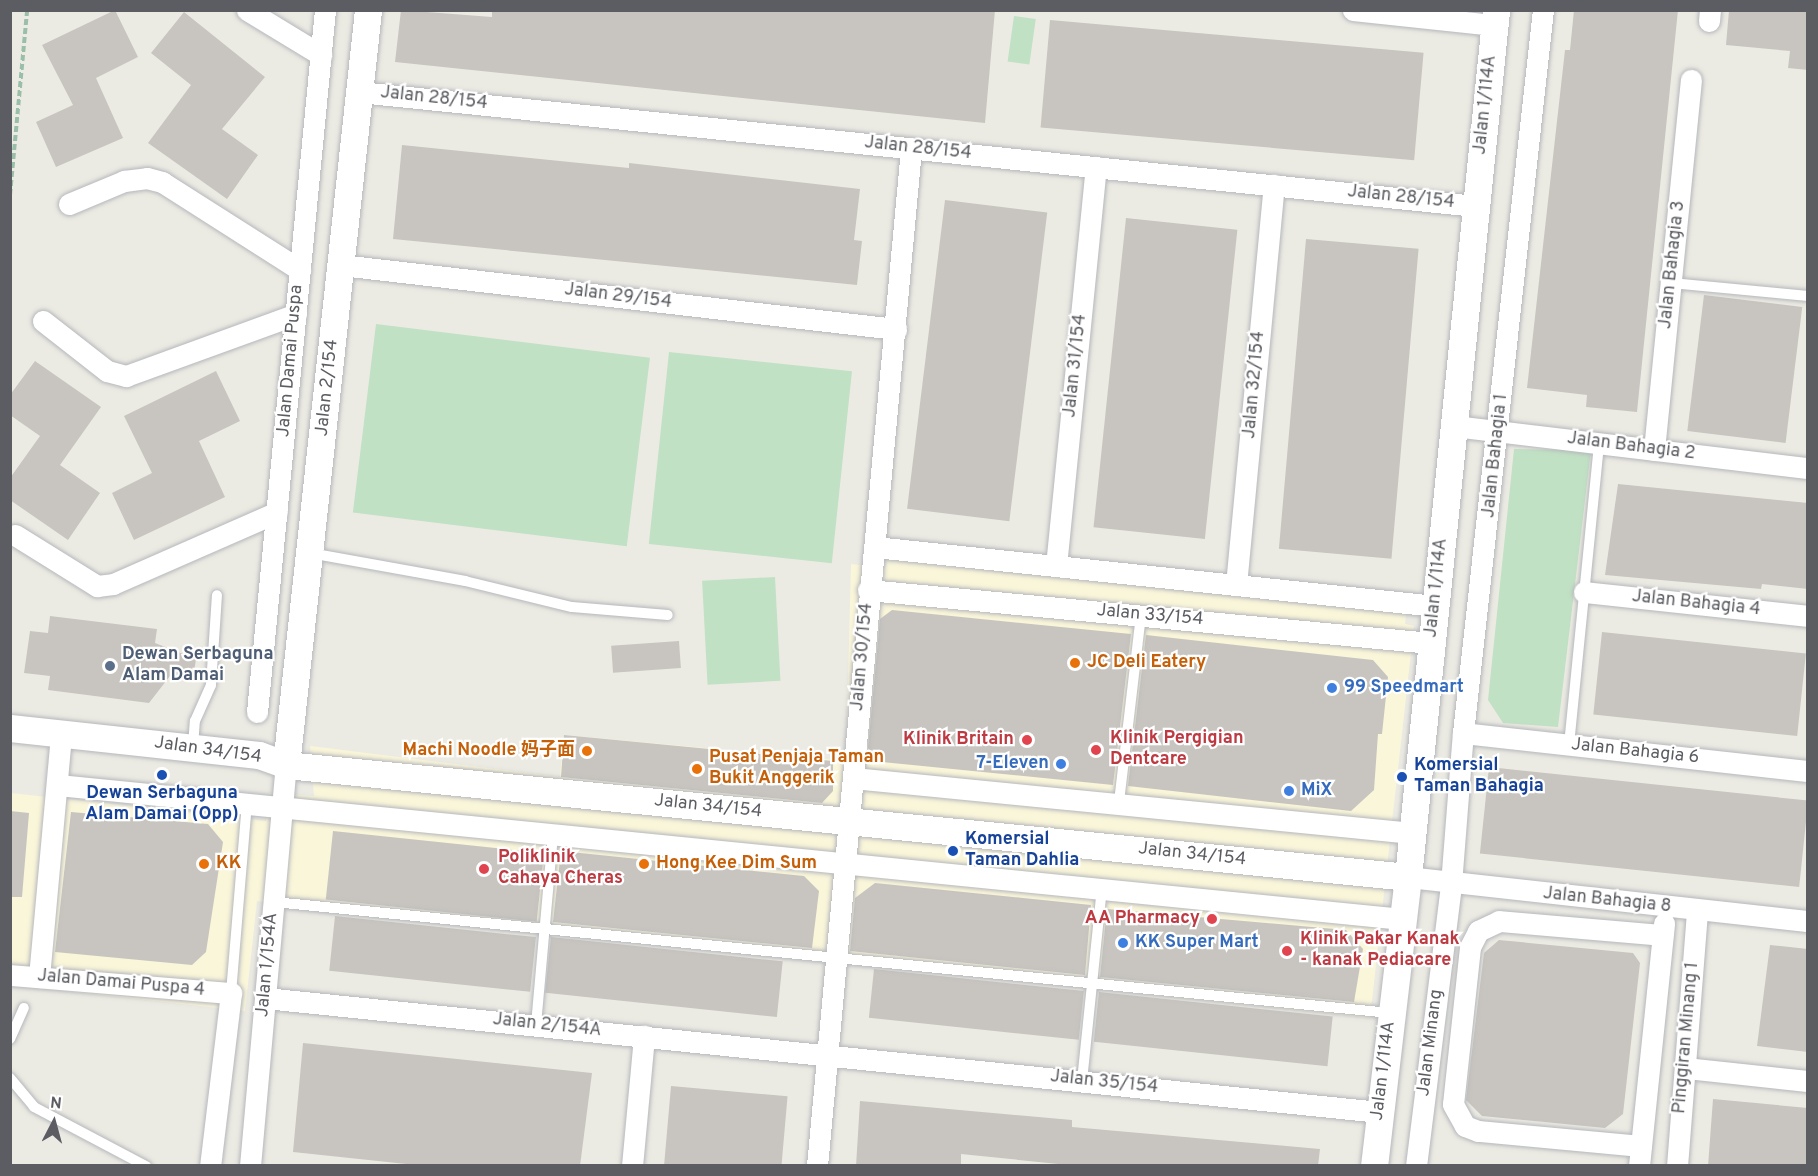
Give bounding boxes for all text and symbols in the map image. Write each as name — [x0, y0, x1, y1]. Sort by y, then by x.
street label: Jalan 1/114A — [1470, 54, 1502, 156]
street label: Jalan 28/154 — [379, 83, 489, 115]
street label: Jalan 28/154 — [863, 133, 973, 165]
street label: Jalan 28/154 — [1346, 182, 1456, 214]
street label: Jalan Bahagia 3 — [1656, 200, 1690, 330]
street label: Jalan 29/154 — [563, 280, 673, 314]
street label: Jalan Damai Puspa — [274, 284, 308, 438]
street label: Jalan 31/154 — [1060, 313, 1092, 419]
street label: Jalan 32/154 — [1240, 330, 1270, 440]
street label: Jalan 2/154 — [312, 338, 344, 438]
street label: Jalan Bahagia 1 — [1479, 393, 1513, 519]
street label: Jalan Bahagia 2 — [1566, 428, 1696, 466]
street label: Jalan 1/114A — [1421, 537, 1453, 639]
street label: Jalan Bahagia 4 — [1631, 587, 1761, 621]
street label: Jalan 33/154 — [1096, 601, 1204, 631]
street label: Jalan 30/154 — [848, 602, 878, 712]
place label: Dewan Serbaguna Alam Damai — [122, 645, 274, 688]
place label: JC Deli Eatery — [1087, 652, 1206, 674]
marker: JC Deli Eatery — [1068, 656, 1082, 670]
marker: Dewan Serbaguna Alam Damai — [103, 659, 117, 673]
place label: 99 Speedmart — [1344, 677, 1464, 699]
marker: 99 Speedmart — [1325, 681, 1339, 695]
place label: Klinik Britain — [903, 729, 1014, 751]
place label: Klinik Pergigian Dentcare — [1110, 729, 1244, 771]
marker: Klinik Britain — [1018, 731, 1036, 749]
street label: Jalan 34/154 — [153, 733, 263, 769]
street label: Jalan Bahagia 6 — [1570, 735, 1700, 769]
place label: Machi Noodle 妈子面 — [403, 740, 575, 762]
marker: Klinik Pergigian Dentcare — [1087, 741, 1105, 759]
marker: Machi Noodle 妈子面 — [580, 744, 594, 758]
place label: Pusat Penjaja Taman Bukit Anggerik — [709, 748, 884, 790]
place label: 7-Eleven — [976, 753, 1049, 775]
place label: Komersial Taman Bahagia — [1414, 756, 1544, 798]
marker: 7-Eleven — [1054, 757, 1068, 771]
marker: Pusat Penjaja Taman Bukit Anggerik — [690, 762, 704, 776]
marker: Dewan Serbaguna Alam Damai (Opp) — [155, 768, 169, 782]
marker: Komersial Taman Bahagia — [1395, 770, 1409, 784]
place label: MiX — [1301, 780, 1333, 802]
place label: Dewan Serbaguna Alam Damai (Opp) — [85, 784, 239, 826]
marker: MiX — [1282, 784, 1296, 798]
street label: Jalan 34/154 — [653, 791, 763, 823]
place label: Komersial Taman Dahlia — [965, 830, 1079, 872]
street label: Jalan 34/154 — [1137, 839, 1247, 871]
marker: Komersial Taman Dahlia — [946, 844, 960, 858]
place label: Poliklinik Cahaya Cheras — [498, 848, 623, 890]
place label: KK — [216, 853, 241, 875]
place label: Hong Kee Dim Sum — [656, 853, 817, 875]
marker: KK — [197, 857, 211, 871]
marker: Hong Kee Dim Sum — [637, 857, 651, 871]
marker: Poliklinik Cahaya Cheras — [475, 860, 493, 878]
street label: Jalan Bahagia 8 — [1542, 884, 1672, 918]
place label: AA Pharmacy — [1084, 908, 1200, 930]
street label: Jalan 1/154A — [253, 912, 283, 1018]
marker: AA Pharmacy — [1205, 912, 1219, 926]
place label: Klinik Pakar Kanak - kanak Pediacare — [1300, 930, 1460, 972]
place label: KK Super Mart — [1135, 932, 1259, 954]
marker: KK Super Mart — [1116, 936, 1130, 950]
marker: Klinik Pakar Kanak - kanak Pediacare — [1278, 942, 1296, 960]
street label: Pinggiran Minang 1 — [1670, 961, 1704, 1115]
street label: Jalan Damai Puspa 4 — [36, 966, 206, 1002]
street label: Jalan Minang — [1414, 988, 1448, 1098]
street label: Jalan 2/154A — [492, 1010, 602, 1042]
street label: Jalan 1/114A — [1367, 1020, 1401, 1122]
street label: Jalan 35/154 — [1049, 1067, 1159, 1099]
north arrow — [24, 1092, 84, 1152]
text: N — [49, 1094, 63, 1115]

